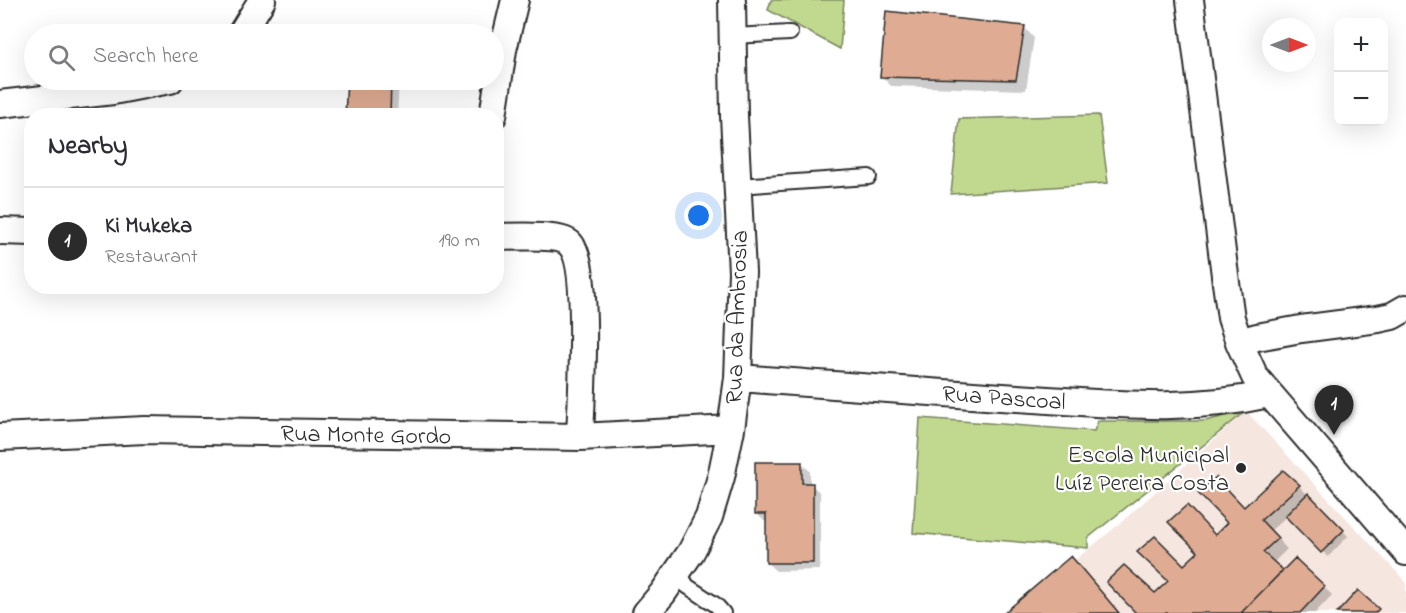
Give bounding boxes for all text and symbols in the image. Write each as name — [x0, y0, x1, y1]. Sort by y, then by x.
north arrow — [1262, 18, 1316, 72]
map controls — [1334, 18, 1388, 126]
button: + — [1334, 18, 1388, 72]
search box — [24, 24, 504, 90]
icon: search — [45, 41, 78, 74]
text: Search here — [93, 41, 198, 73]
button: − — [1334, 72, 1388, 126]
text: Nearby — [48, 128, 127, 166]
your location — [684, 201, 713, 230]
text: Ki Mukeka — [105, 211, 192, 243]
text: 1 — [64, 227, 71, 256]
text: 190 m — [438, 227, 480, 256]
street label: Rua da Ambrosia — [718, 230, 759, 405]
text: Restaurant — [105, 243, 198, 272]
street label: Rua Pascoal — [941, 378, 1067, 421]
pin: 1 — [1314, 386, 1354, 435]
street label: Rua Monte Gordo — [280, 418, 452, 455]
place label: Escola Municipal Luíz Pereira Costa — [1055, 439, 1229, 502]
marker: Escola Municipal Luíz Pereira Costa — [1234, 461, 1248, 475]

